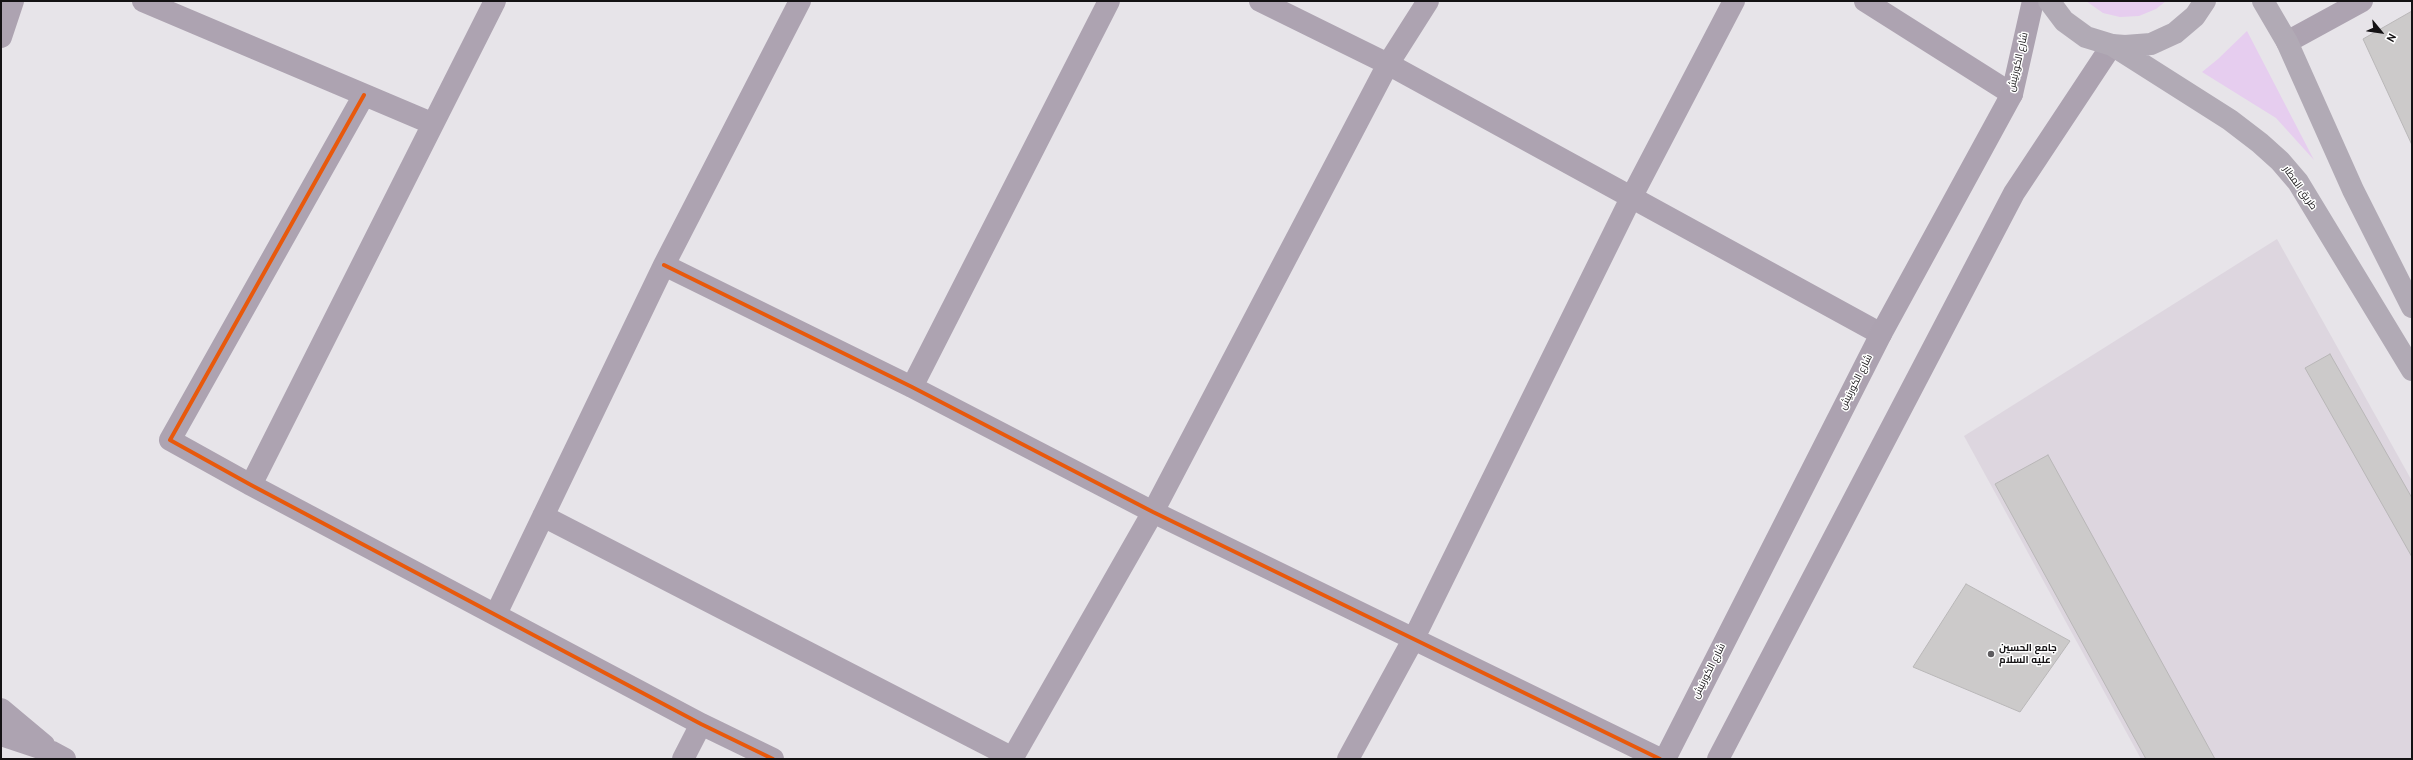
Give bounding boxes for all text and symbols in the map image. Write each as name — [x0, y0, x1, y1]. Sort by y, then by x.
north arrow — [2361, 12, 2401, 52]
street label: شارع الكورنيش — [2005, 31, 2031, 93]
text: N — [2384, 31, 2399, 44]
street label: طريق المطار — [2281, 164, 2319, 212]
street label: شارع الكورنيش — [1837, 352, 1875, 412]
street label: شارع الكورنيش — [1690, 641, 1728, 701]
place label: جامع الحسين عليه السلام — [1999, 642, 2057, 666]
marker: جامع الحسين عليه السلام — [1986, 649, 1996, 659]

